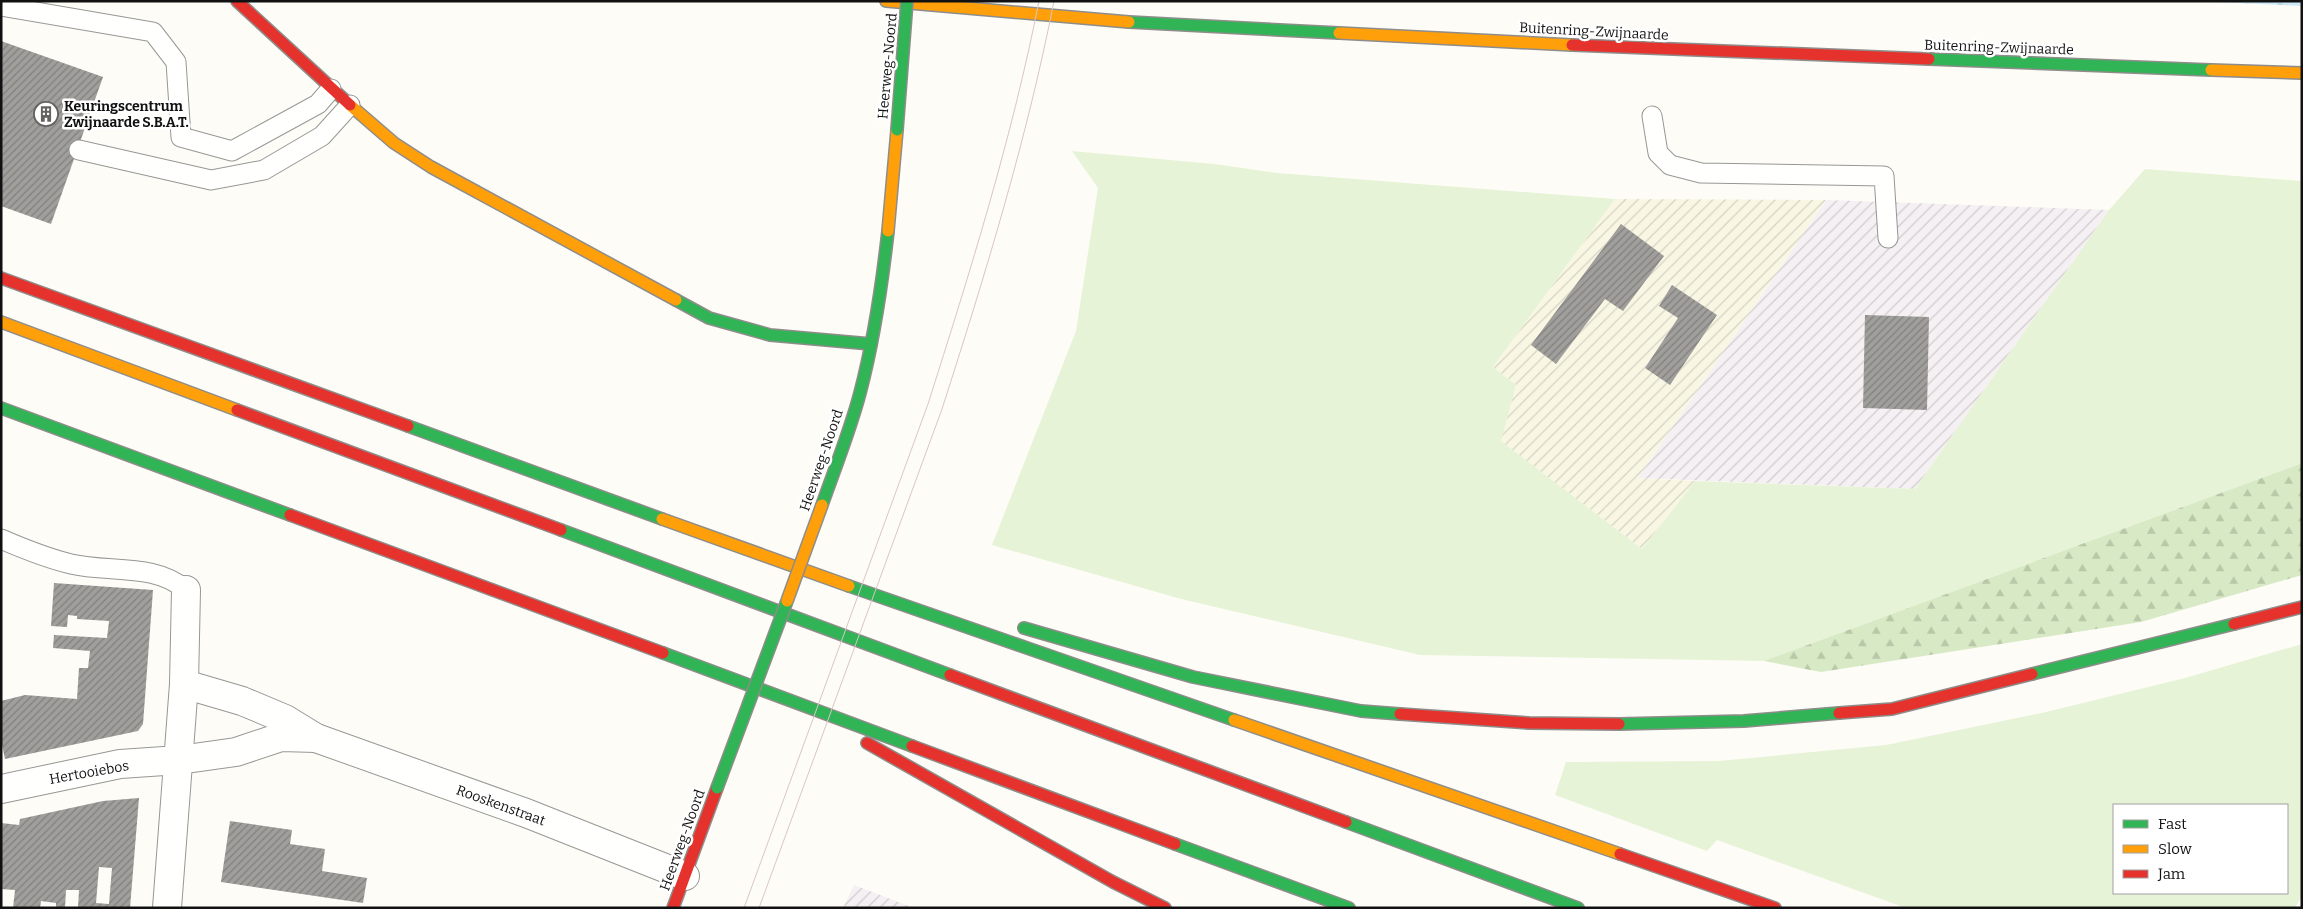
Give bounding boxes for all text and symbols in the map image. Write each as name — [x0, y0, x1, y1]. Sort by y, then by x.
street label: Heerweg-Noord — [874, 12, 901, 120]
street label: Buitenring-Zwijnaarde — [1519, 19, 1669, 44]
street label: Buitenring-Zwijnaarde — [1924, 36, 2074, 59]
place label: Keuringscentrum Zwijnaarde S.B.A.T. — [64, 98, 189, 131]
building icon: Keuringscentrum Zwijnaarde S.B.A.T. — [33, 101, 59, 127]
street label: Heerweg-Noord — [796, 407, 847, 513]
street label: Hertooiebos — [48, 757, 130, 788]
street label: Rooskenstraat — [454, 781, 548, 829]
street label: Heerweg-Noord — [656, 787, 709, 893]
legend — [2113, 804, 2288, 894]
text: Fast — [2158, 815, 2187, 833]
text: Slow — [2158, 840, 2193, 858]
text: Jam — [2157, 865, 2186, 883]

